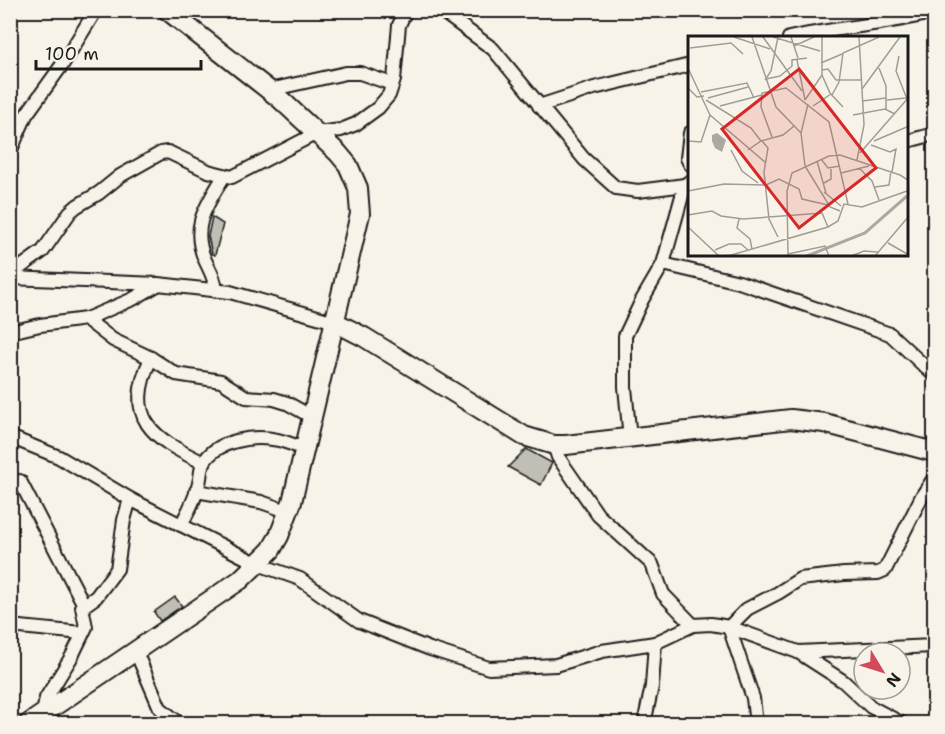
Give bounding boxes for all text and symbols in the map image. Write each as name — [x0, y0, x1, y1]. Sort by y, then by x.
scale bar — [36, 33, 201, 71]
inset map — [688, 36, 909, 256]
text: 100 m — [45, 42, 99, 66]
north arrow — [852, 641, 912, 701]
text: N — [881, 668, 906, 691]

